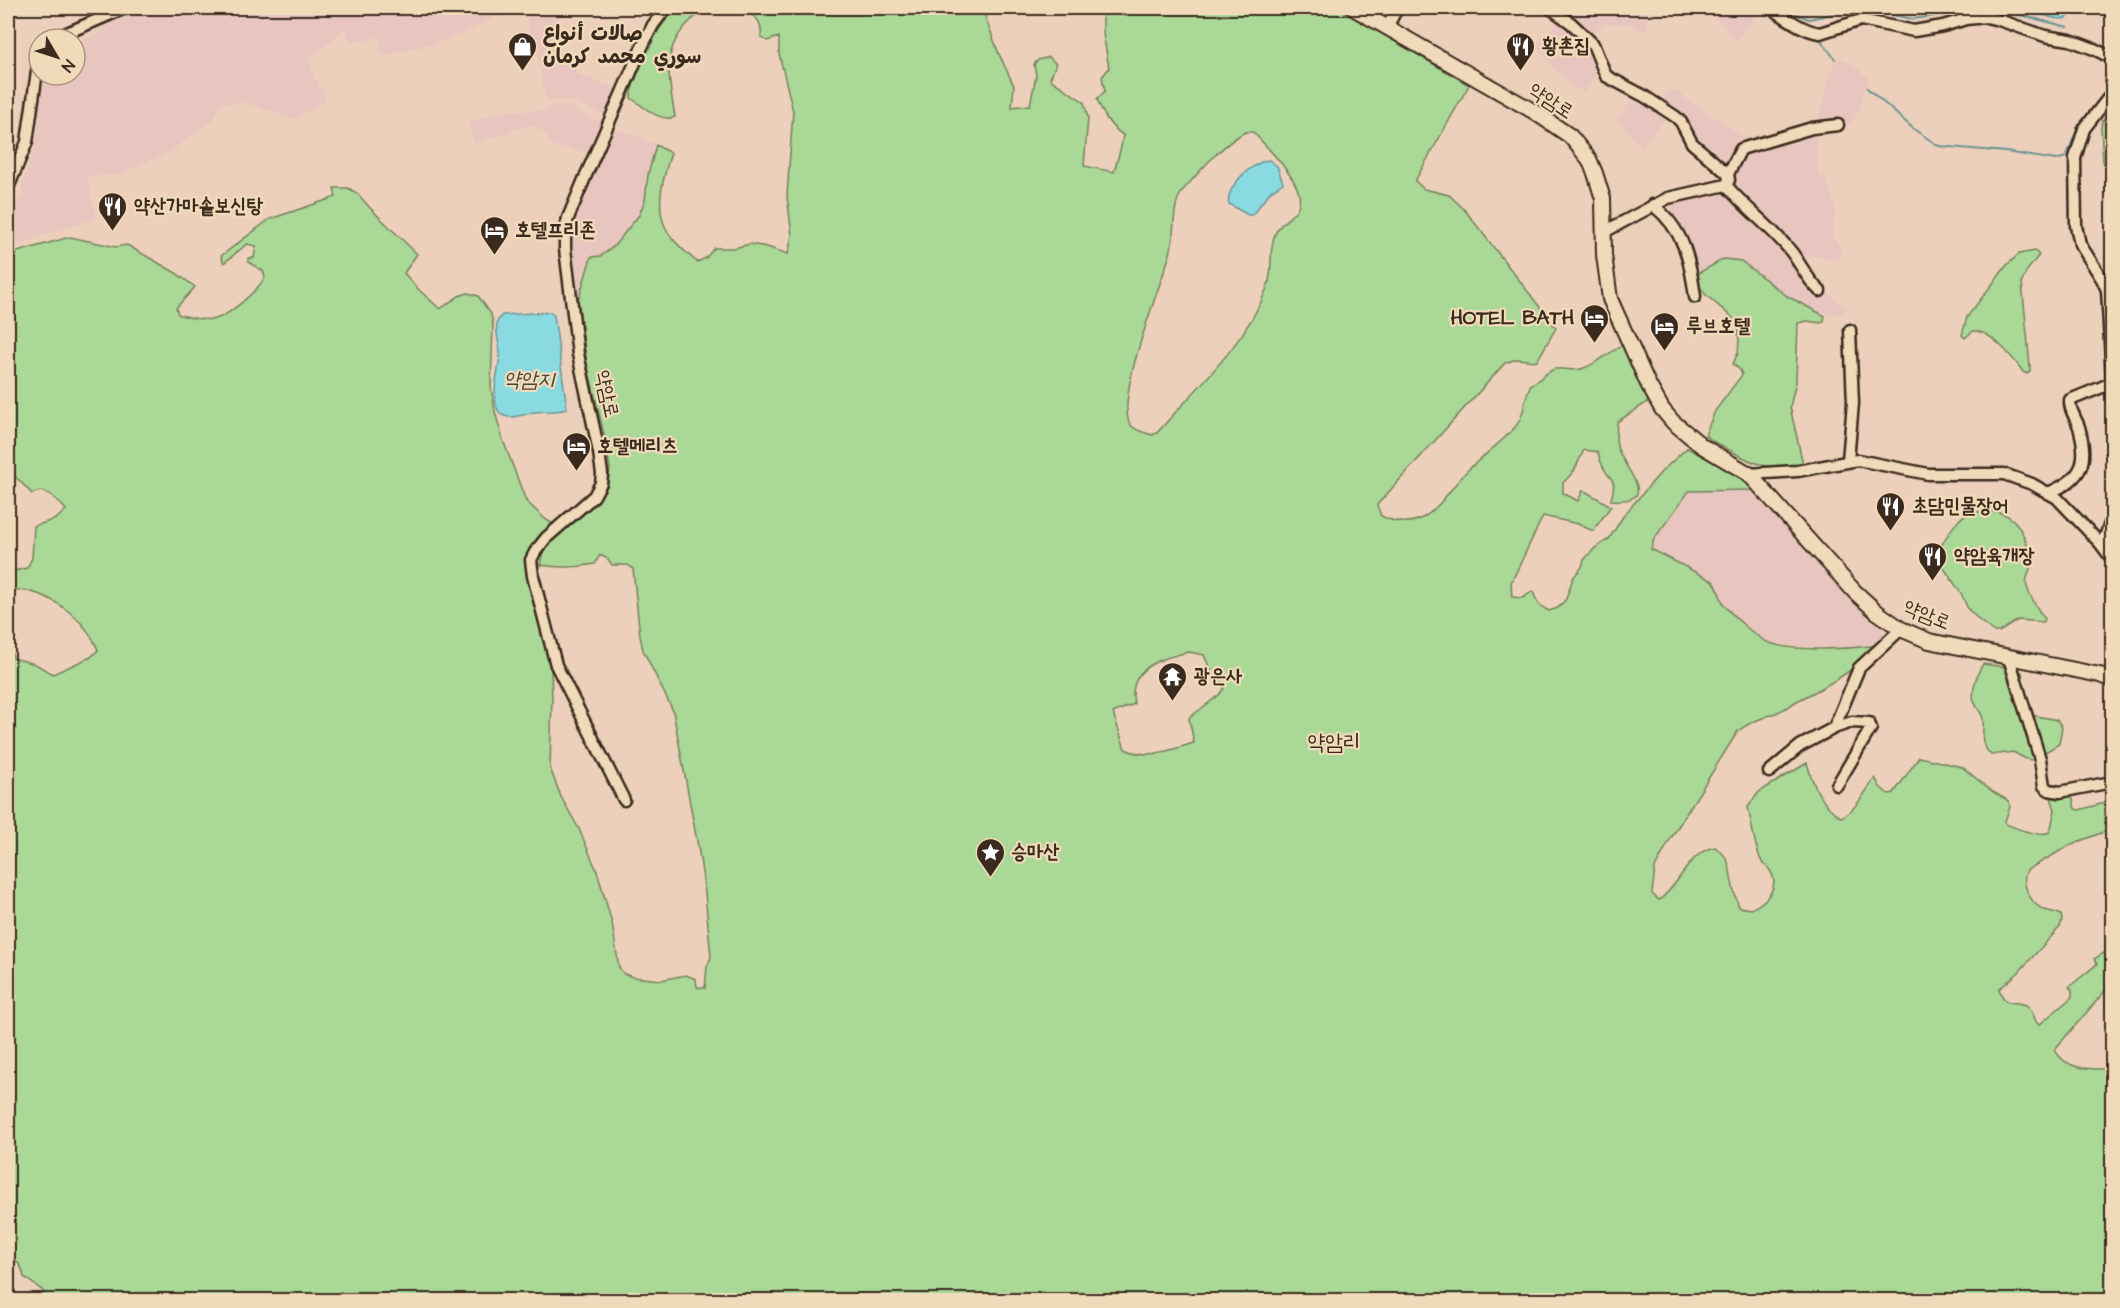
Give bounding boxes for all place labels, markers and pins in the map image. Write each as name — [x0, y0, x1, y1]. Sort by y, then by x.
place label: صالات أنواع سوري محمد كرمان — [543, 20, 701, 72]
shop icon: صالات أنواع سوري محمد كرمان — [506, 30, 538, 72]
restaurant icon: 황촌집 — [1505, 30, 1537, 72]
place label: 황촌집 — [1542, 32, 1590, 60]
restaurant icon: 약산가마솥보신탕 — [97, 190, 129, 232]
place label: 약산가마솥보신탕 — [134, 192, 264, 220]
hotel icon: 호텔프리존 — [478, 214, 510, 256]
place label: 호텔프리존 — [515, 216, 595, 244]
hotel icon: HOTEL BATH — [1579, 302, 1611, 344]
place label: HOTEL BATH — [1451, 304, 1574, 332]
hotel icon: 루브호텔 — [1649, 310, 1681, 352]
place label: 루브호텔 — [1686, 312, 1750, 340]
hotel icon: 호텔메리츠 — [560, 430, 592, 472]
place label: 호텔메리츠 — [597, 432, 677, 460]
restaurant icon: 초담민물장어 — [1875, 490, 1907, 532]
place label: 초담민물장어 — [1912, 492, 2009, 520]
restaurant icon: 약암육개장 — [1917, 540, 1949, 582]
place label: 약암육개장 — [1954, 542, 2034, 570]
temple icon: 광은사 — [1157, 660, 1189, 702]
place label: 광은사 — [1194, 662, 1242, 690]
place icon: 승마산 — [974, 836, 1006, 878]
place label: 승마산 — [1011, 838, 1059, 866]

